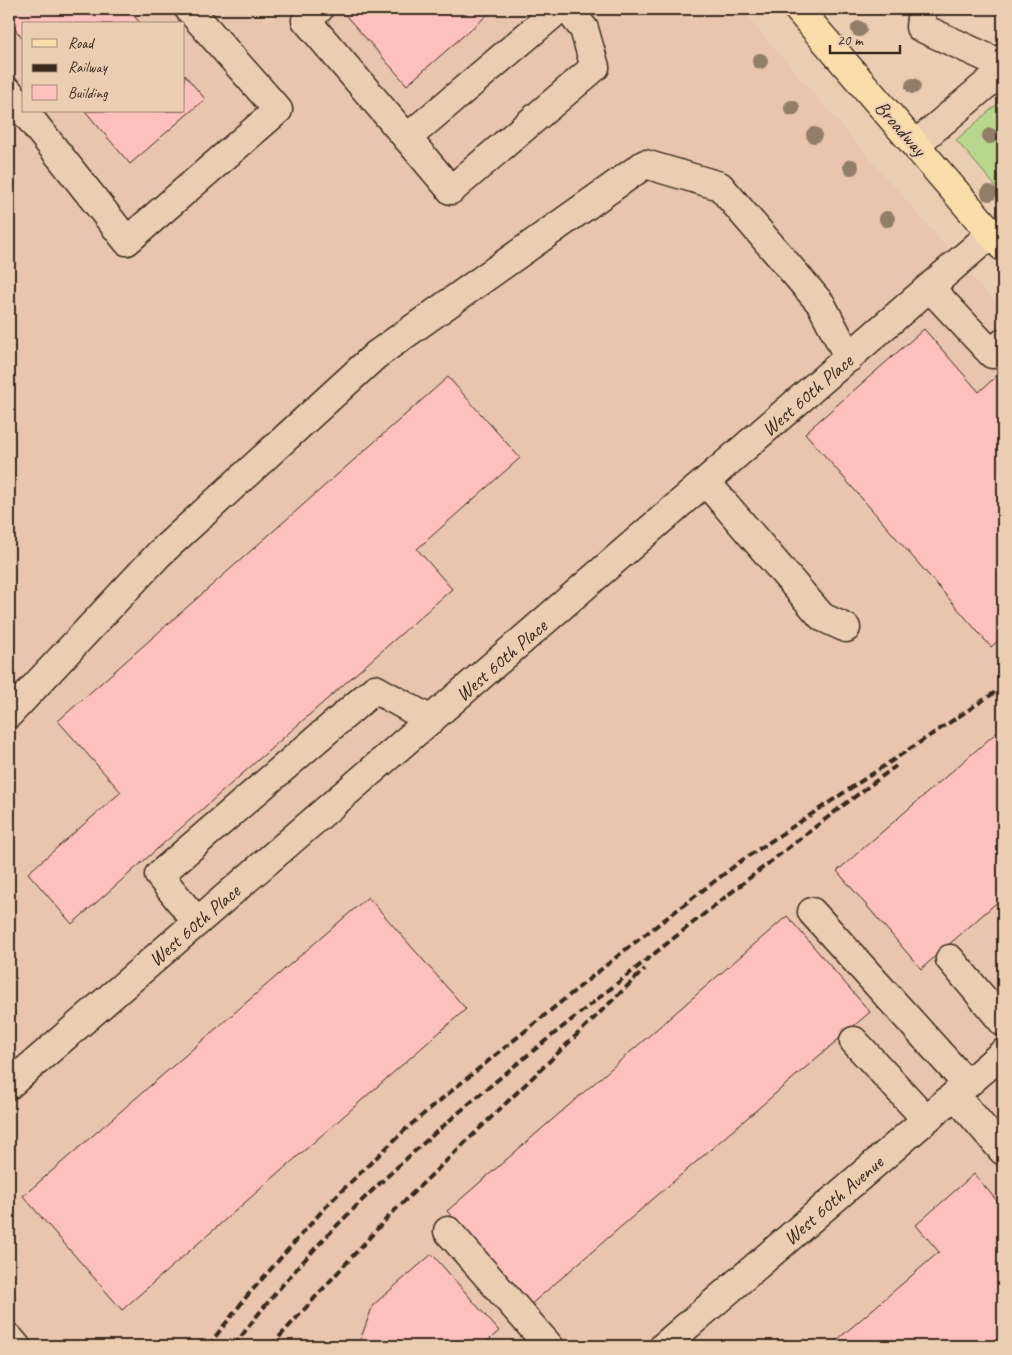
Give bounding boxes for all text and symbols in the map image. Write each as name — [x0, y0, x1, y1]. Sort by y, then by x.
legend — [22, 22, 185, 112]
scale bar — [830, 22, 900, 54]
text: 20 m — [837, 31, 864, 50]
text: Road — [68, 34, 95, 53]
text: Railway — [68, 58, 109, 77]
text: Building — [68, 84, 108, 103]
street label: Broadway — [870, 95, 933, 163]
street label: West 60th Place — [757, 348, 859, 442]
street label: West 60th Place — [451, 613, 553, 707]
street label: West 60th Place — [144, 878, 246, 972]
street label: West 60th Avenue — [778, 1149, 889, 1250]

